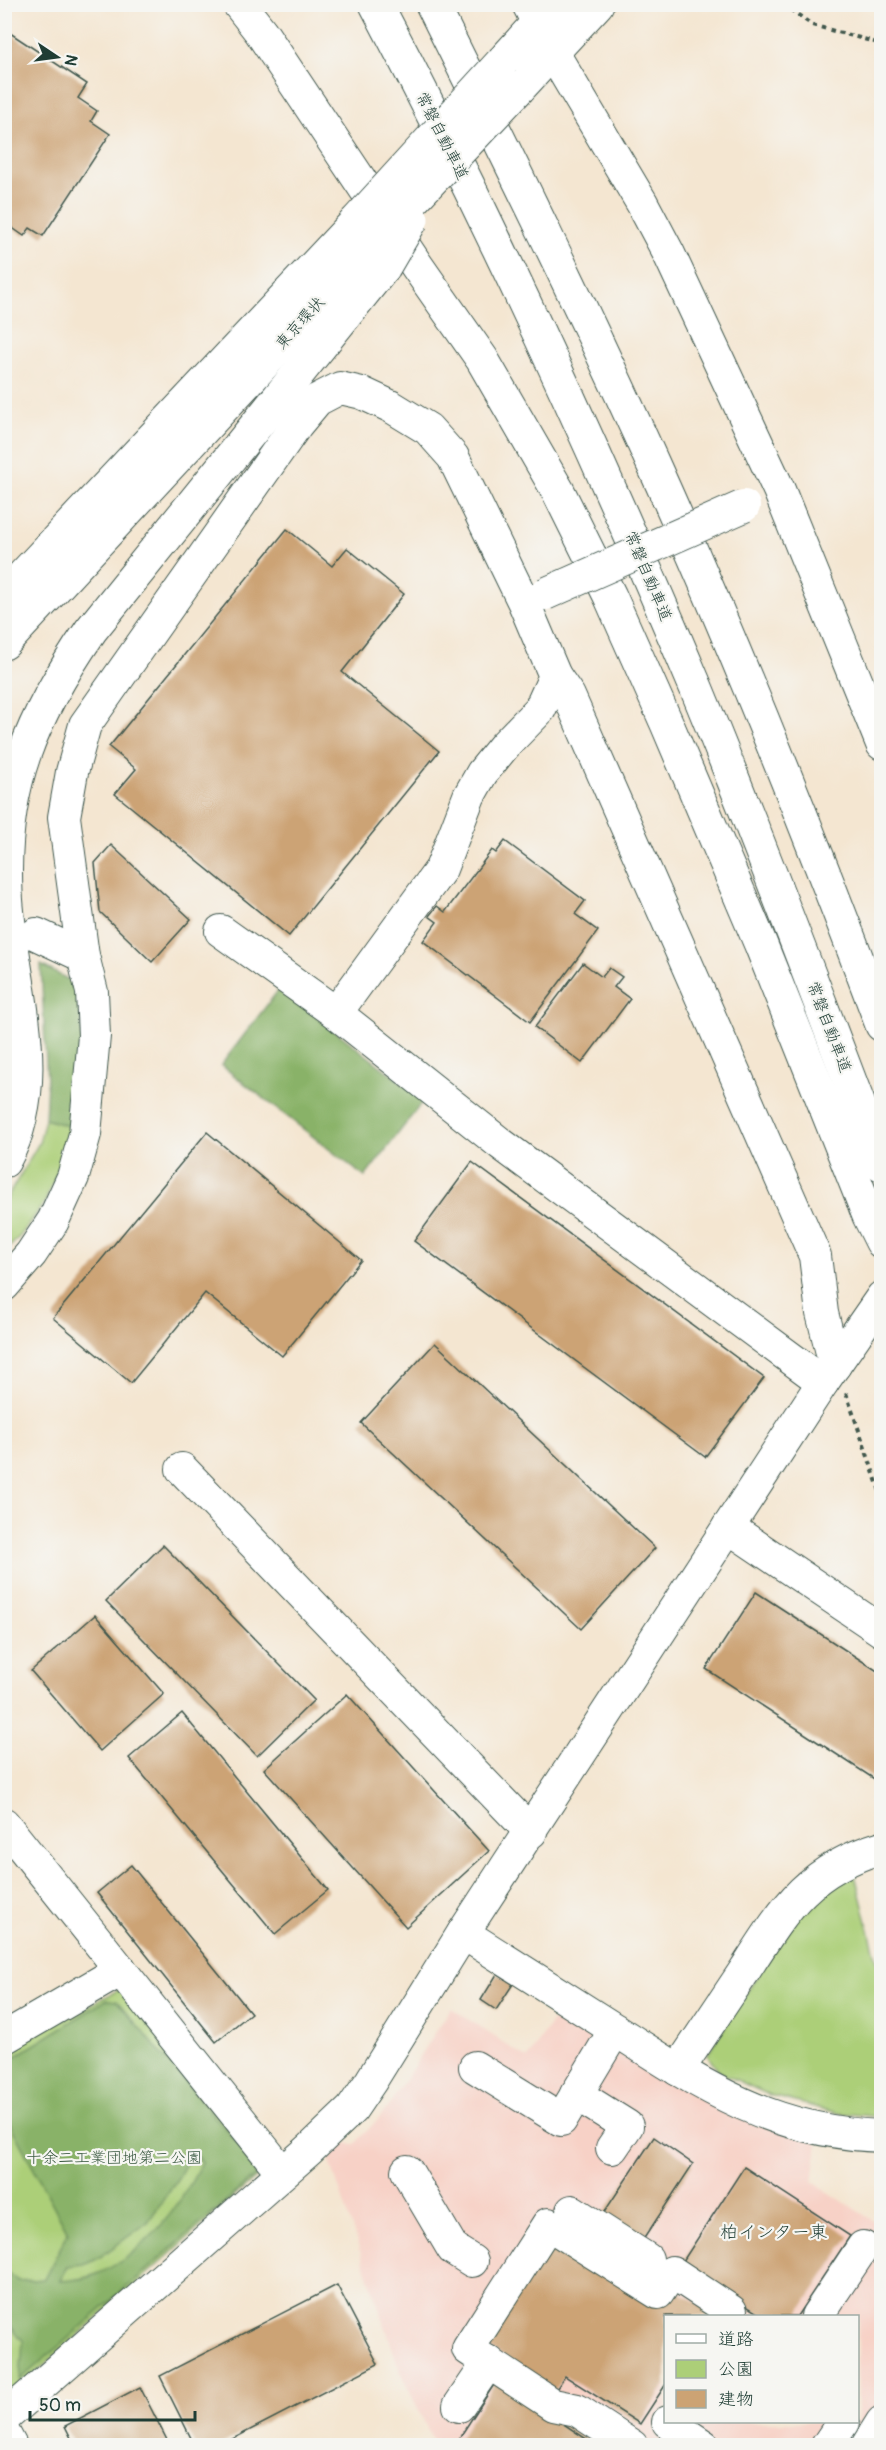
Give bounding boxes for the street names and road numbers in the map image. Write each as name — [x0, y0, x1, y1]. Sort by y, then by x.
street label: 常磐自動車道 — [411, 89, 473, 183]
street label: 東京環状 — [271, 293, 329, 353]
street label: 常磐自動車道 — [620, 528, 676, 624]
street label: 常磐自動車道 — [802, 979, 856, 1075]

